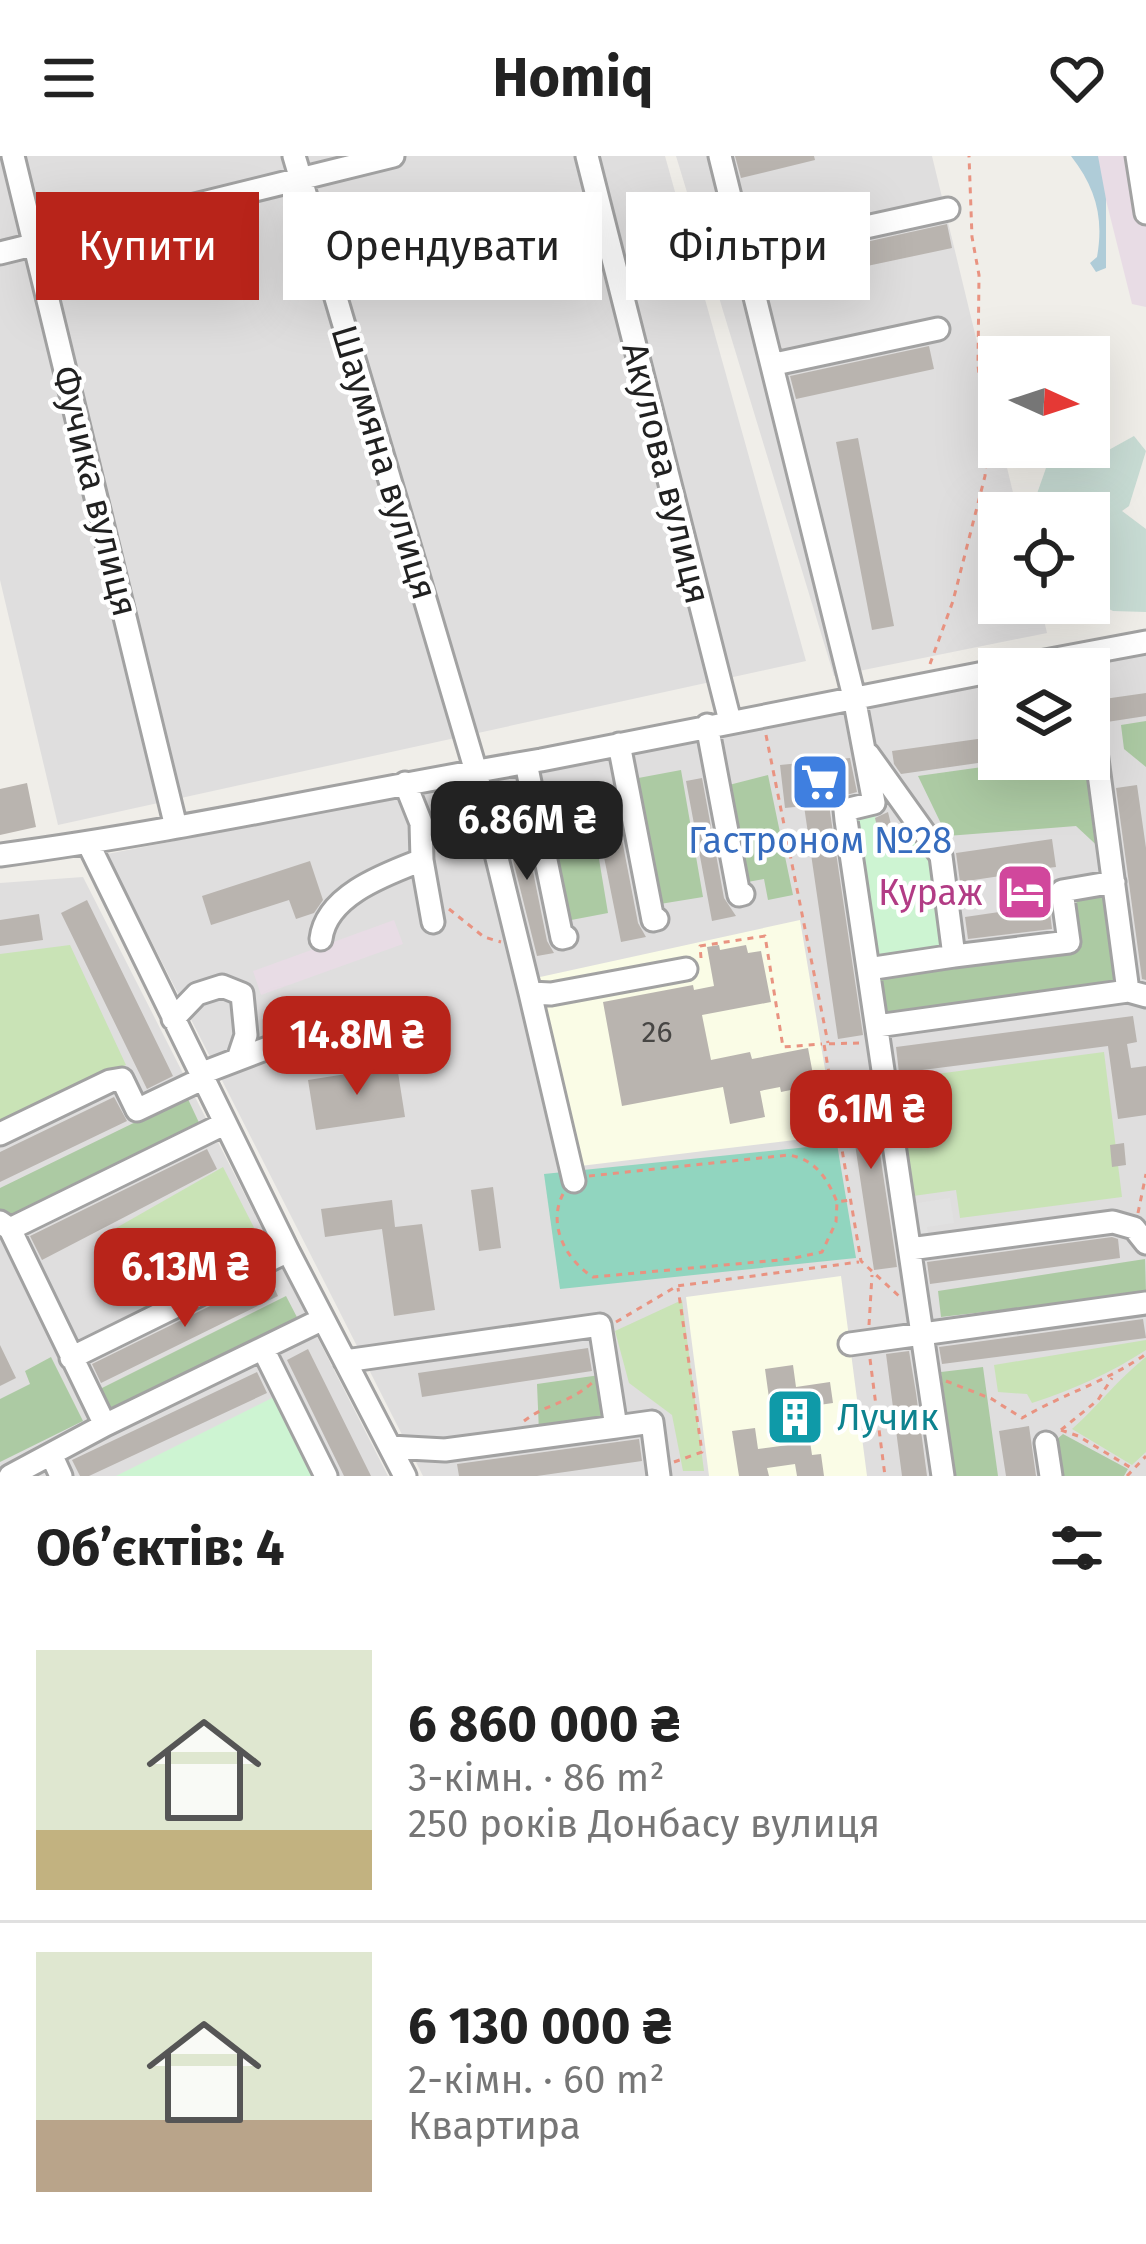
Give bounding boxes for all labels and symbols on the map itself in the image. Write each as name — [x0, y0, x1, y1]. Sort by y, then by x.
street label: Шаумяна вулиця — [321, 320, 447, 605]
north arrow — [978, 336, 1110, 468]
street label: Акулова вулиця — [612, 338, 720, 608]
street label: Фучика вулиця — [43, 362, 147, 621]
supermarket icon: Гастроном №28 — [789, 751, 851, 813]
pin: 6.86M ₴ — [416, 781, 638, 883]
place label: Гастроном №28 — [688, 819, 952, 863]
hotel icon: Кураж — [994, 861, 1056, 923]
place label: Кураж — [878, 871, 983, 915]
pin: 14.8M ₴ — [246, 996, 468, 1098]
house number: 26 — [642, 1014, 672, 1050]
pin: 6.1M ₴ — [773, 1070, 969, 1172]
pin: 6.13M ₴ — [74, 1228, 296, 1330]
building icon: Лучик — [764, 1386, 826, 1448]
place label: Лучик — [837, 1396, 939, 1440]

